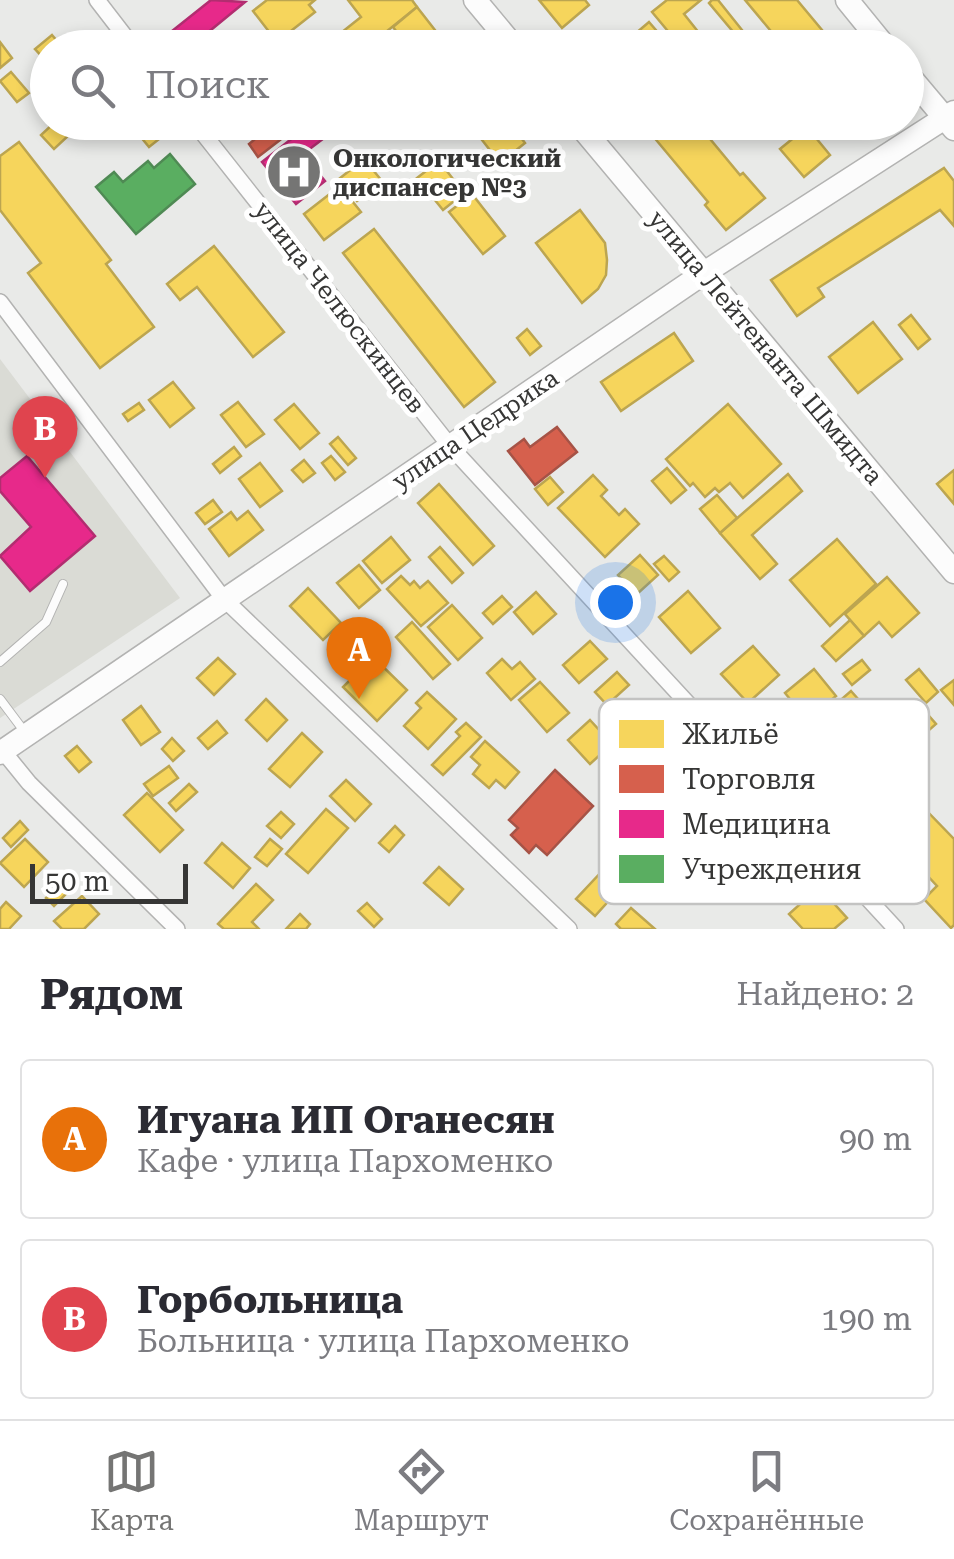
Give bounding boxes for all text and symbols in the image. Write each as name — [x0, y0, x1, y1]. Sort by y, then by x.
search box — [30, 30, 924, 140]
icon: search — [65, 58, 120, 113]
text: Поиск — [145, 63, 270, 107]
hospital icon: Онкологический диспансер №3 — [264, 142, 324, 202]
place label: Онкологический диспансер №3 — [333, 144, 561, 202]
street label: улица Челюскинцев — [248, 196, 431, 419]
street label: улица Лейтенанта Шмидта — [642, 204, 889, 491]
street label: улица Цедрика — [387, 363, 564, 496]
pin: B — [12, 396, 78, 478]
your location — [590, 577, 641, 628]
pin: A — [326, 616, 392, 699]
legend — [599, 699, 929, 904]
text: Жильё — [682, 718, 779, 751]
text: Торговля — [682, 763, 815, 796]
text: Медицина — [682, 808, 830, 841]
text: Учреждения — [682, 853, 862, 886]
scale bar — [30, 859, 188, 904]
text: 50 m — [45, 865, 109, 898]
text: Рядом — [40, 970, 183, 1019]
text: Найдено: 2 — [736, 975, 914, 1013]
text: Игуана ИП Оганесян — [137, 1098, 555, 1142]
text: A — [63, 1120, 86, 1158]
text: 90 m — [839, 1120, 912, 1158]
text: Кафе · улица Пархоменко — [137, 1142, 554, 1180]
text: Горбольница — [137, 1278, 403, 1322]
text: B — [63, 1300, 86, 1338]
text: 190 m — [821, 1300, 912, 1338]
text: Больница · улица Пархоменко — [137, 1322, 630, 1360]
tab: Карта — [90, 1444, 174, 1537]
tab: Маршрут — [354, 1444, 489, 1537]
tab: Сохранённые — [669, 1444, 864, 1537]

